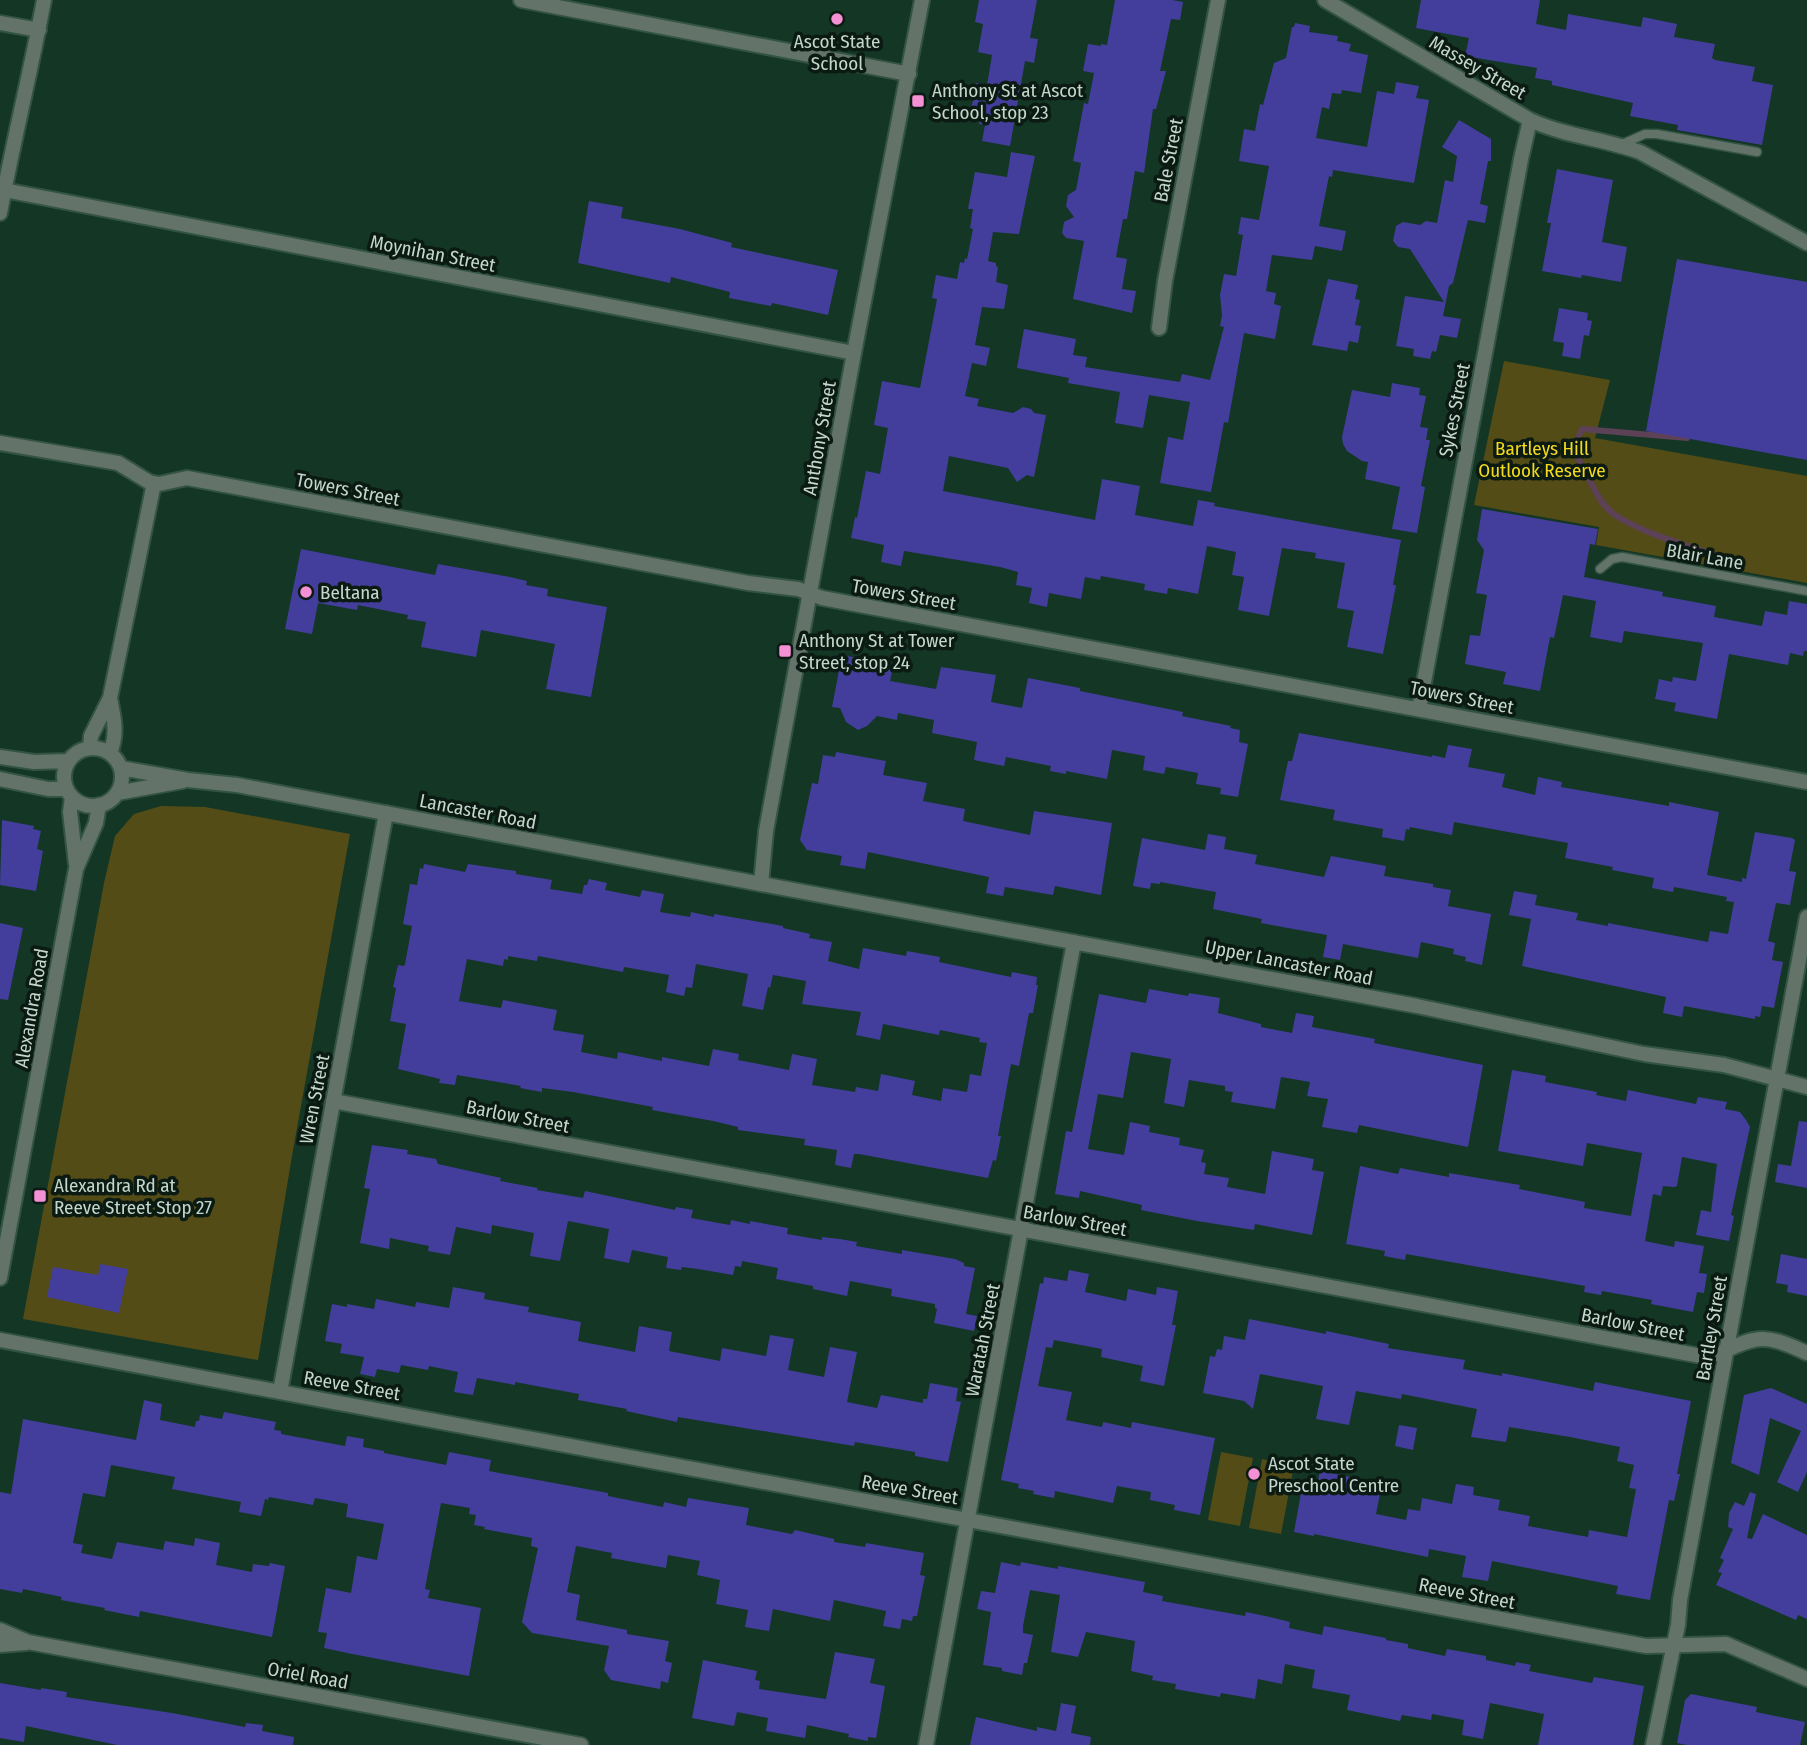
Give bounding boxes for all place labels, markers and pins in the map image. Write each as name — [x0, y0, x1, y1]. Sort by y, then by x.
marker: Ascot State School — [829, 11, 845, 27]
place label: Ascot State School — [794, 30, 880, 75]
place label: Anthony St at Ascot School, stop 23 — [932, 79, 1084, 124]
marker: Anthony St at Ascot School, stop 23 — [910, 93, 926, 109]
place label: Beltana — [320, 581, 380, 604]
marker: Beltana — [298, 584, 314, 600]
place label: Anthony St at Tower Street, stop 24 — [799, 629, 955, 674]
marker: Anthony St at Tower Street, stop 24 — [777, 643, 793, 659]
place label: Alexandra Rd at Reeve Street Stop 27 — [54, 1174, 212, 1219]
marker: Alexandra Rd at Reeve Street Stop 27 — [32, 1188, 48, 1204]
place label: Ascot State Preschool Centre — [1268, 1452, 1399, 1497]
marker: Ascot State Preschool Centre — [1246, 1466, 1262, 1482]

